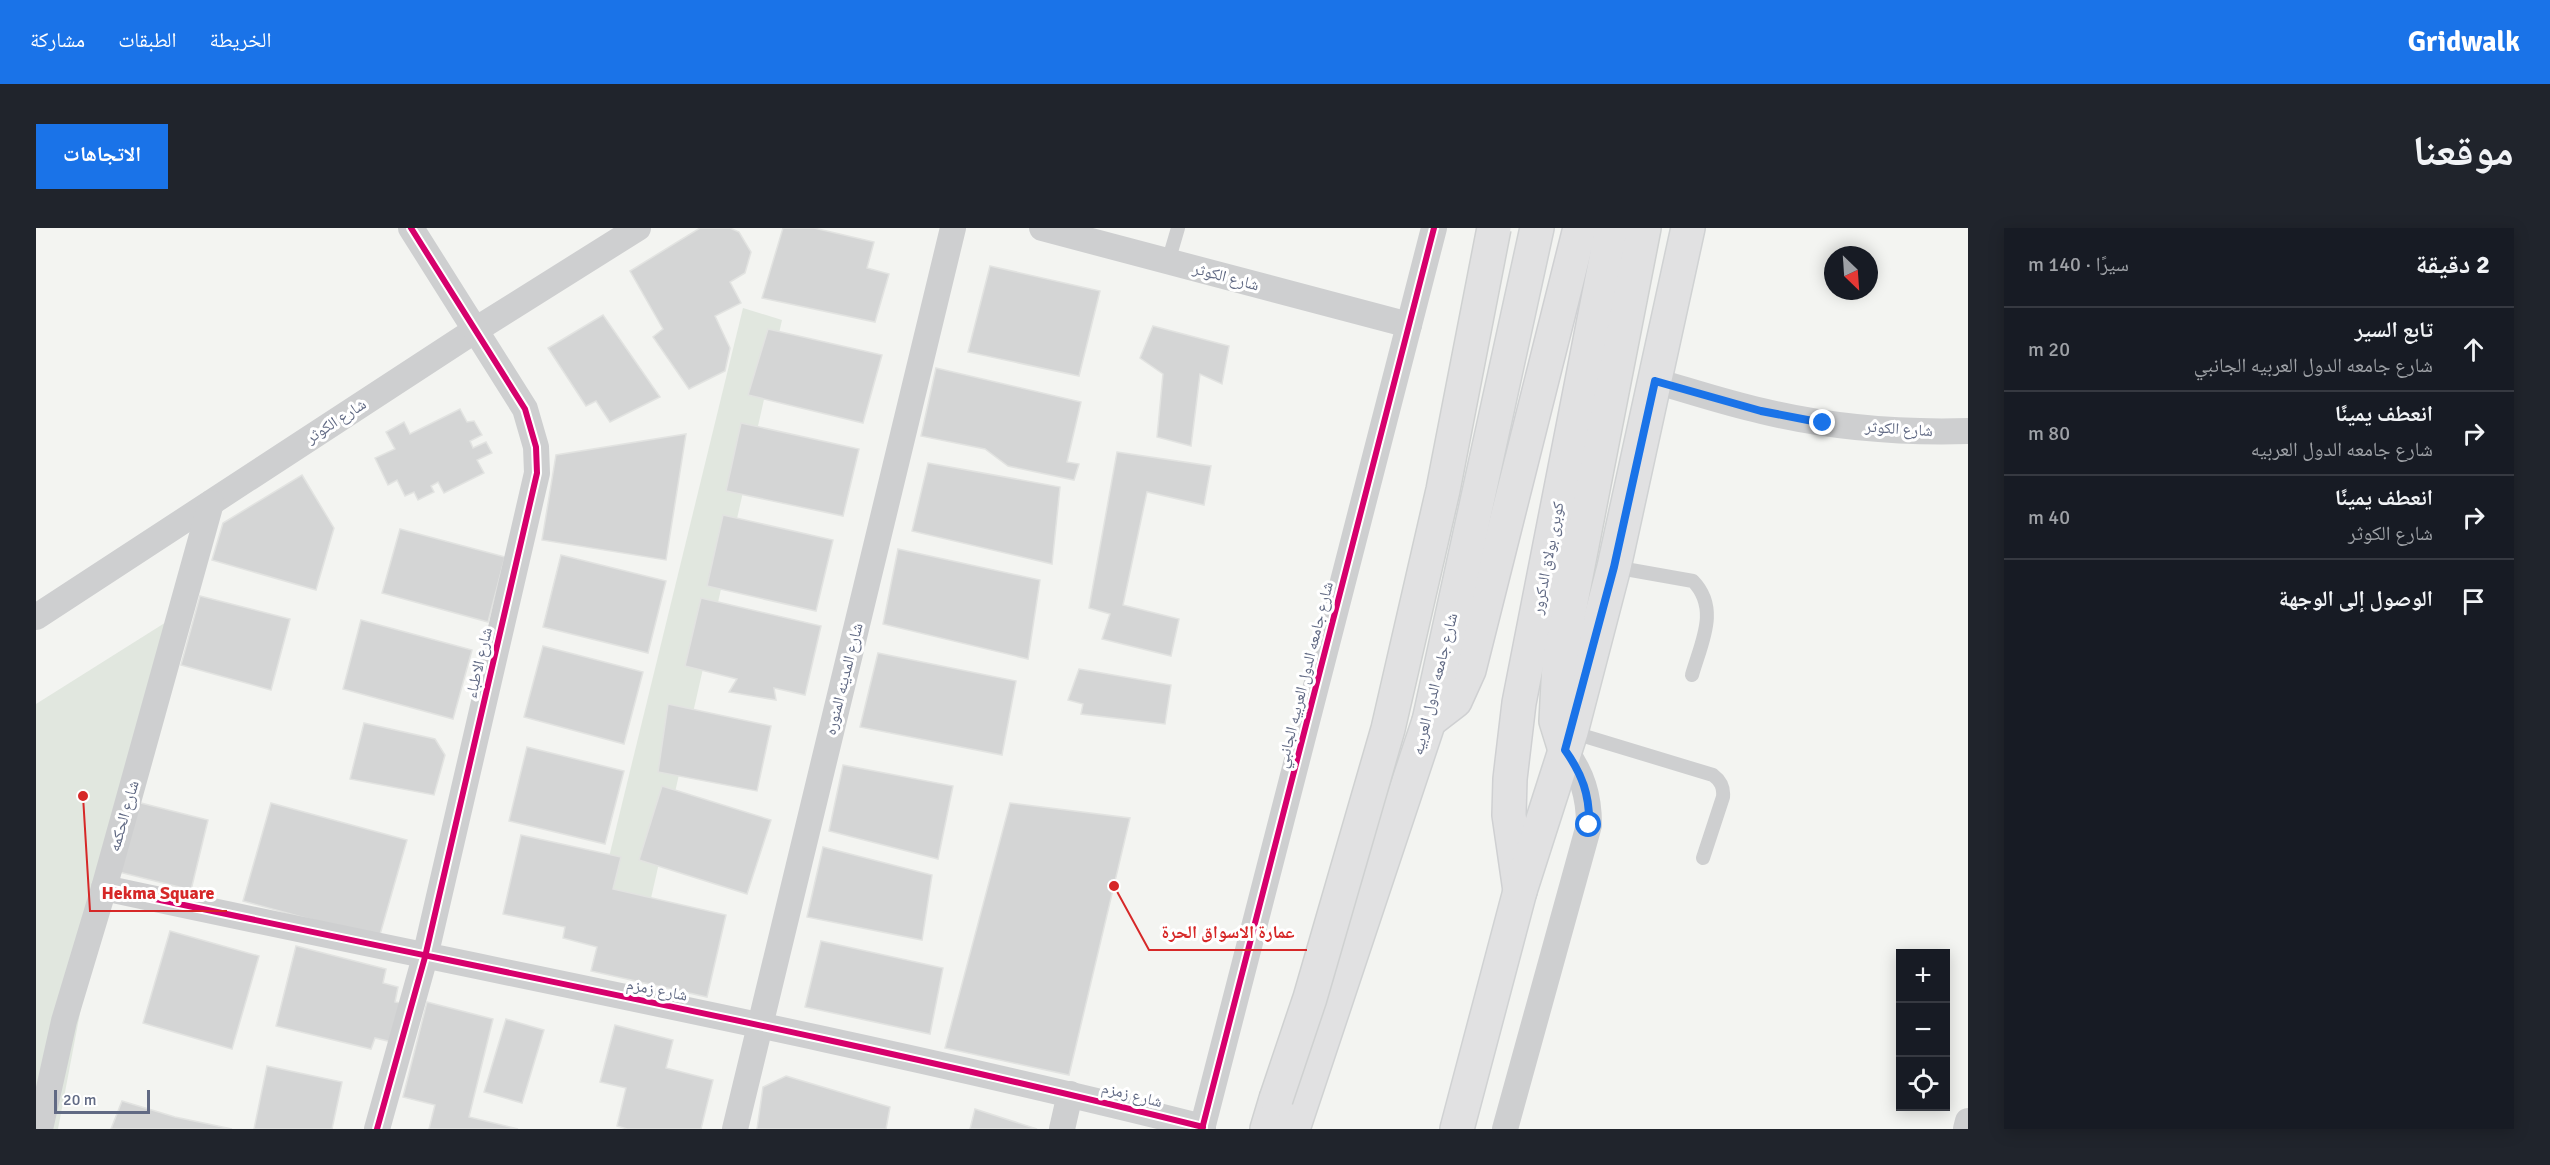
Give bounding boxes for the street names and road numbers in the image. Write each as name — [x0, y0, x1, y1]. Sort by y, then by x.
street label: شارع الكوثر — [1190, 258, 1261, 295]
street label: شارع الكوثر — [301, 394, 370, 448]
street label: شارع الكوثر — [1863, 417, 1934, 441]
street label: كوبرى بولاق الدكرور — [1527, 500, 1569, 617]
street label: شارع جامعه الدول العربيه الجانبي — [1272, 580, 1340, 771]
street label: شارع جامعه الدول العربيه — [1408, 611, 1462, 757]
street label: شارع المدينه المنوره — [820, 621, 868, 737]
street label: شارع الاطباء — [461, 626, 497, 700]
street label: شارع الحكمه — [104, 778, 144, 854]
street label: شارع زمزم — [625, 974, 689, 1006]
street label: شارع زمزم — [1100, 1078, 1164, 1112]

